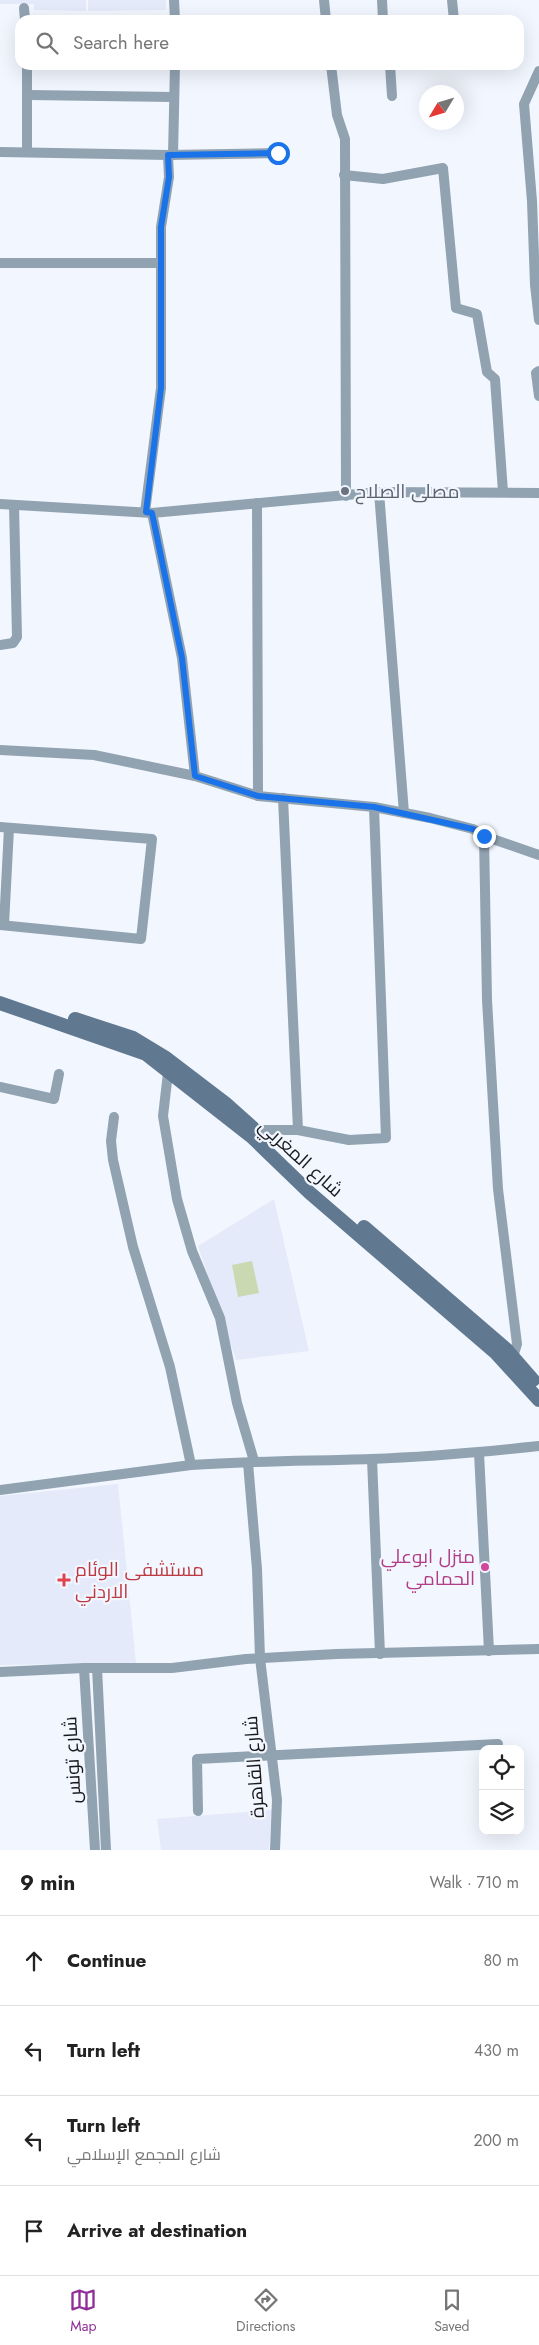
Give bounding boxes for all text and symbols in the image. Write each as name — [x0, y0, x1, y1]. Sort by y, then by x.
search box — [15, 15, 524, 70]
icon: search — [33, 29, 61, 57]
text: Search here — [73, 29, 169, 56]
north arrow — [419, 85, 464, 130]
route start — [267, 142, 290, 165]
place label: مصلى الصلاح — [355, 478, 459, 505]
marker: مصلى الصلاح — [339, 485, 351, 497]
route end — [473, 825, 496, 848]
street label: شارع المغربي — [252, 1113, 349, 1204]
place label: منزل ابوعلي الحمامي — [381, 1543, 475, 1593]
place label: مستشفى الوئام الاردني — [75, 1556, 204, 1606]
marker: منزل ابوعلي الحمامي — [479, 1561, 491, 1573]
marker: مستشفى الوئام الاردني — [57, 1573, 71, 1587]
street label: شارع القاهرة — [237, 1715, 271, 1819]
street label: شارع تونس — [56, 1716, 88, 1804]
map controls — [479, 1745, 524, 1835]
button: locate — [479, 1745, 524, 1790]
button: layers — [479, 1790, 524, 1835]
text: 9 min — [20, 1868, 75, 1898]
text: Walk · 710 m — [429, 1871, 519, 1894]
icon: ahead — [20, 1947, 48, 1975]
text: Continue — [67, 1947, 146, 1974]
text: 80 m — [483, 1949, 519, 1972]
icon: left — [20, 2037, 48, 2065]
text: Turn left — [67, 2037, 140, 2064]
text: 430 m — [474, 2039, 519, 2062]
text: Turn left — [67, 2112, 140, 2139]
icon: left — [20, 2127, 48, 2155]
text: 200 m — [473, 2129, 519, 2152]
text: شارع المجمع الإسلامي — [67, 2143, 221, 2166]
icon: arrive — [20, 2217, 48, 2245]
text: Arrive at destination — [67, 2217, 247, 2244]
tab: Map — [69, 2286, 97, 2336]
tab: Directions — [236, 2286, 295, 2336]
tab: Saved — [434, 2286, 470, 2336]

